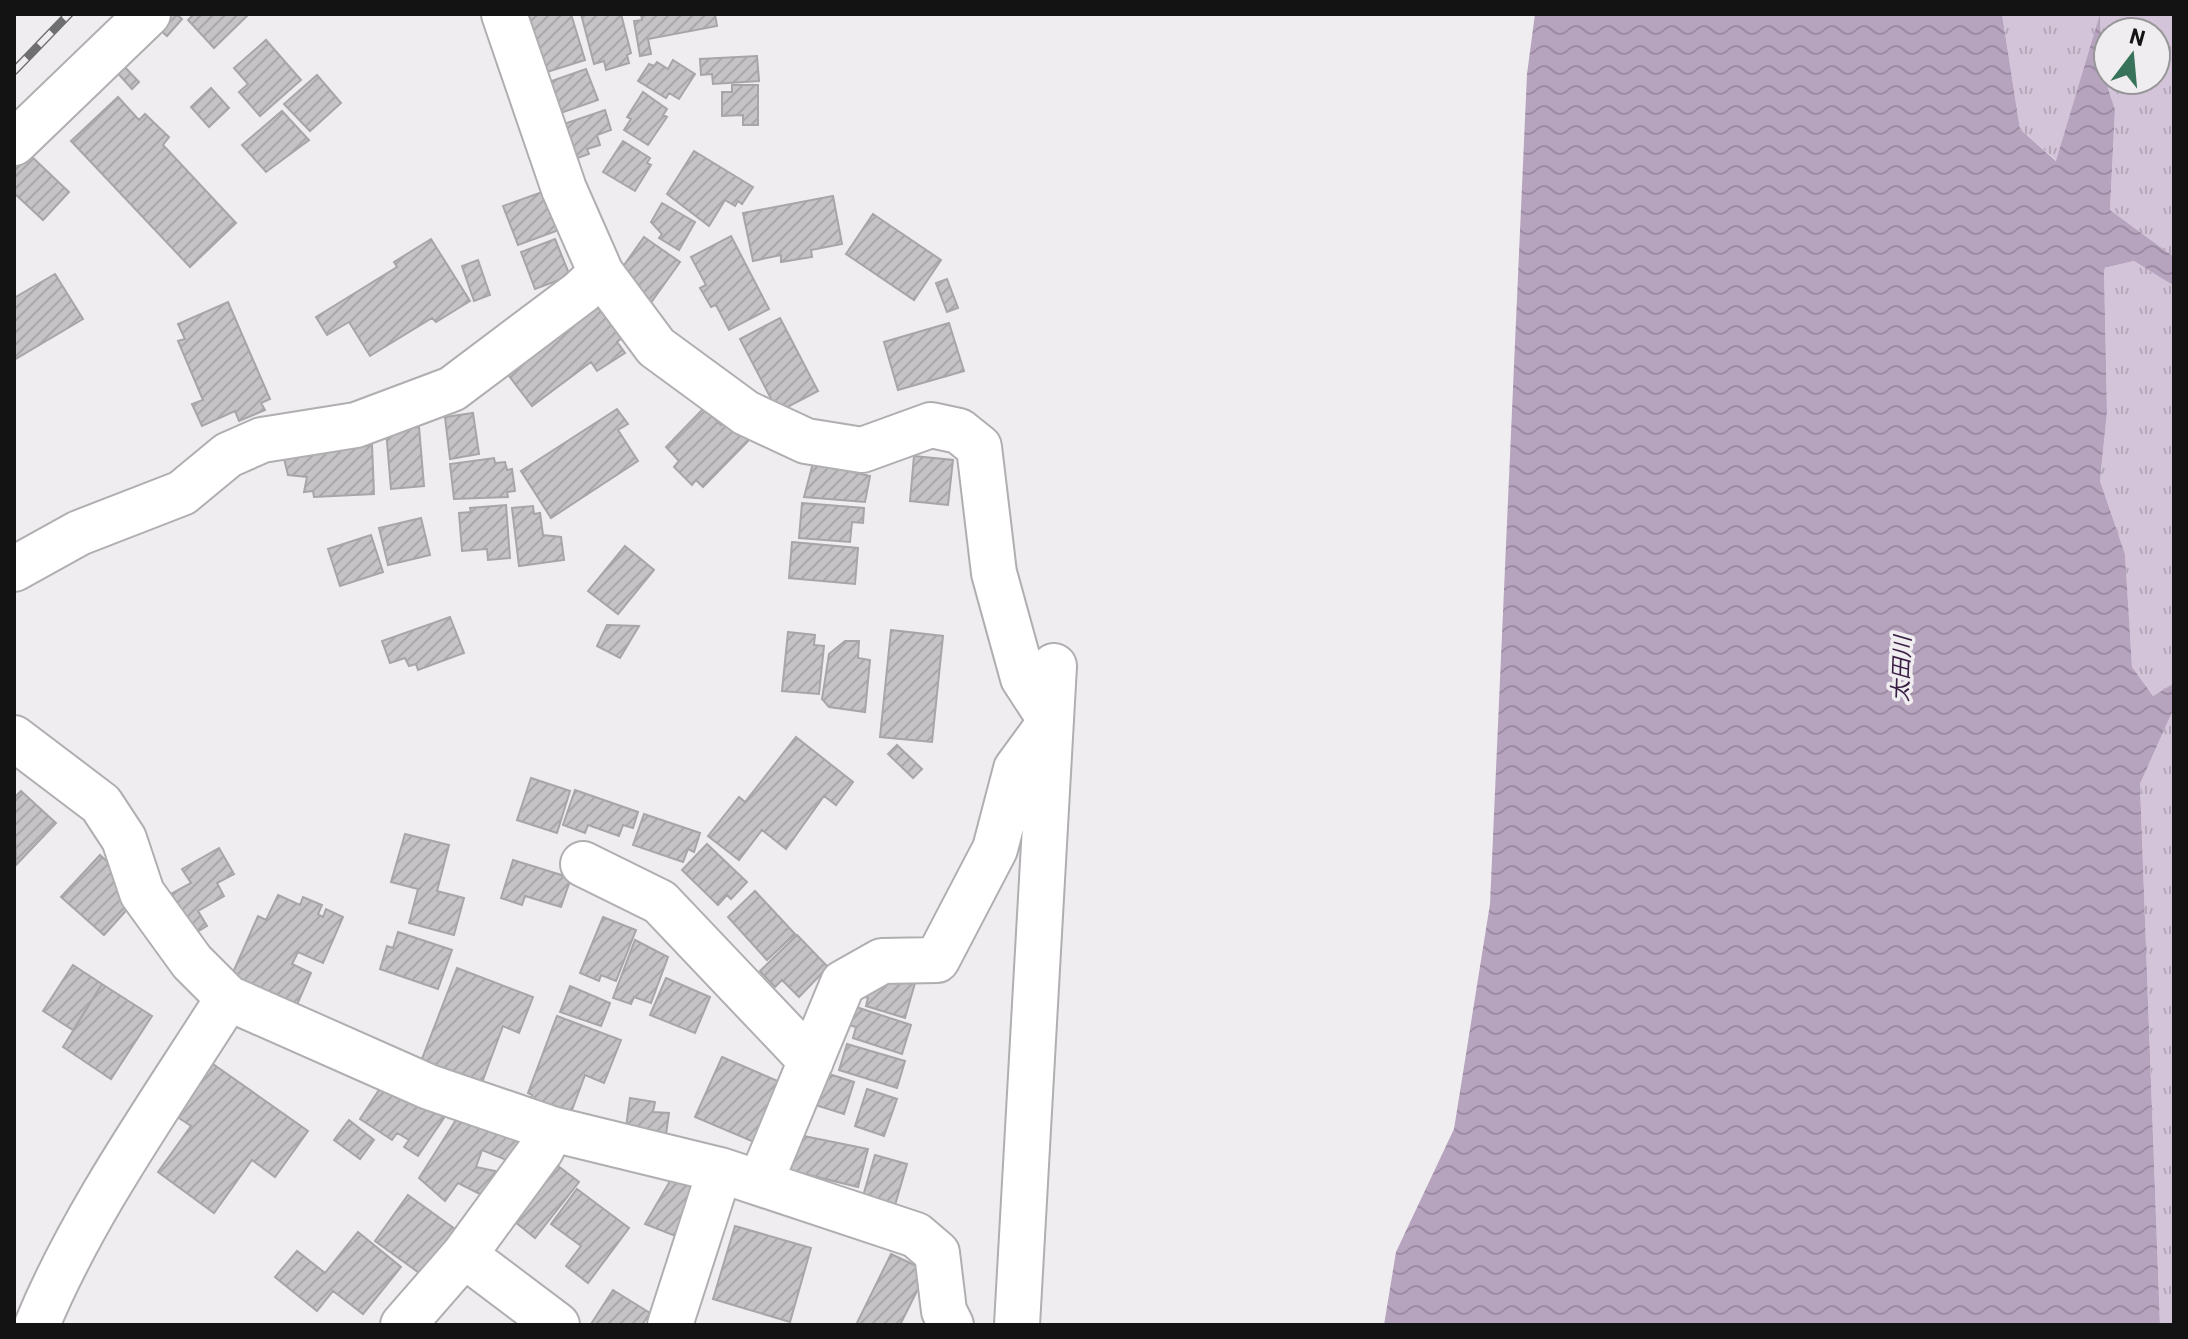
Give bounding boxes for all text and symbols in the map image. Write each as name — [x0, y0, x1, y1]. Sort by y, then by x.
north arrow — [2092, 16, 2172, 96]
text: N — [2127, 21, 2148, 50]
water label: 太田川 — [1886, 634, 1914, 702]

